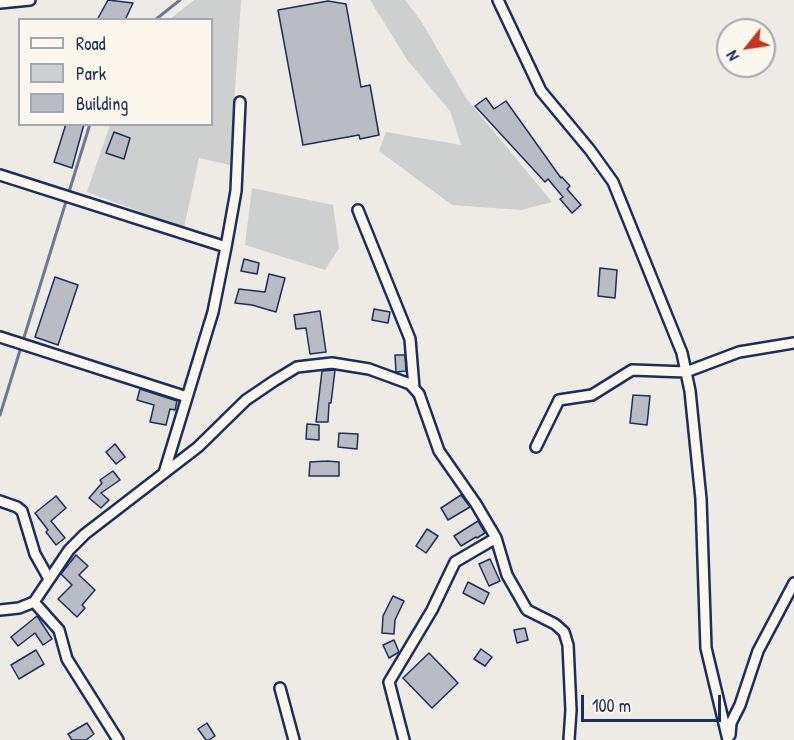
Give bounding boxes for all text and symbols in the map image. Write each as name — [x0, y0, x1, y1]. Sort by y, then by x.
legend — [18, 18, 213, 126]
north arrow — [716, 18, 776, 78]
text: Road — [76, 31, 106, 56]
text: N — [720, 47, 744, 65]
text: Park — [76, 61, 106, 86]
text: Building — [76, 91, 128, 116]
scale bar — [584, 683, 724, 721]
text: 100 m — [592, 693, 631, 718]

